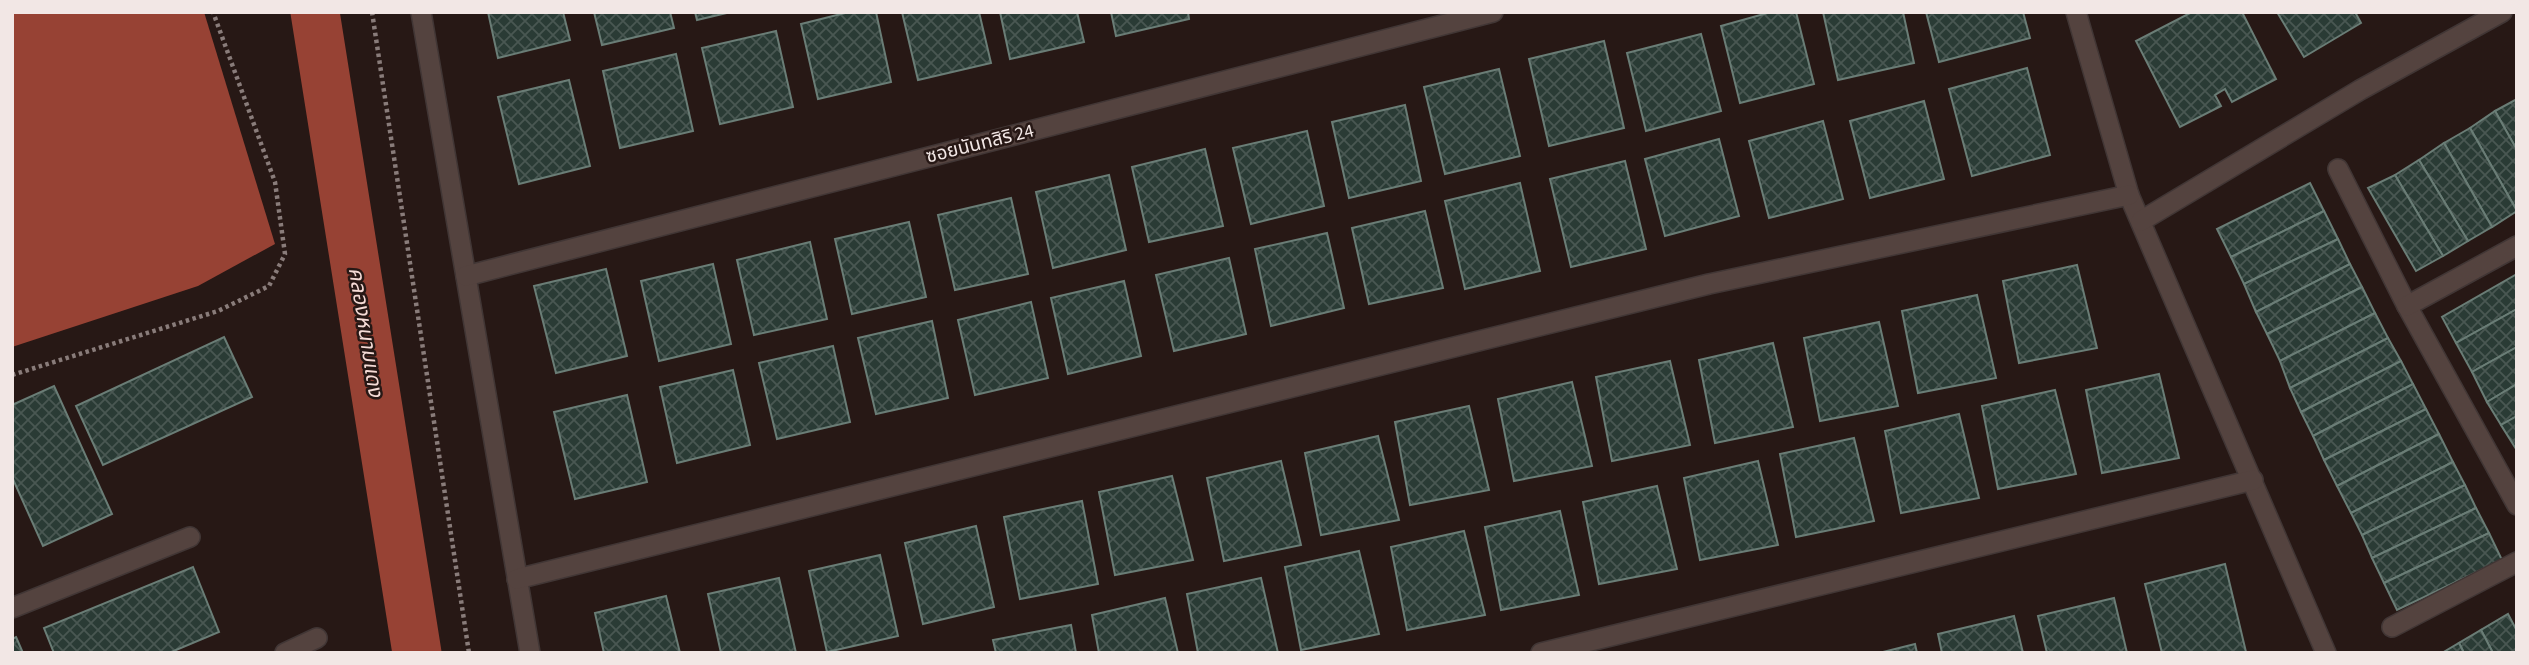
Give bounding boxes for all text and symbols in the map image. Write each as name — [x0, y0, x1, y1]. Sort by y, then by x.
street label: ซอยนันทสิริ 24 — [923, 118, 1037, 170]
water label: คลองหนามแดง — [341, 265, 391, 401]

